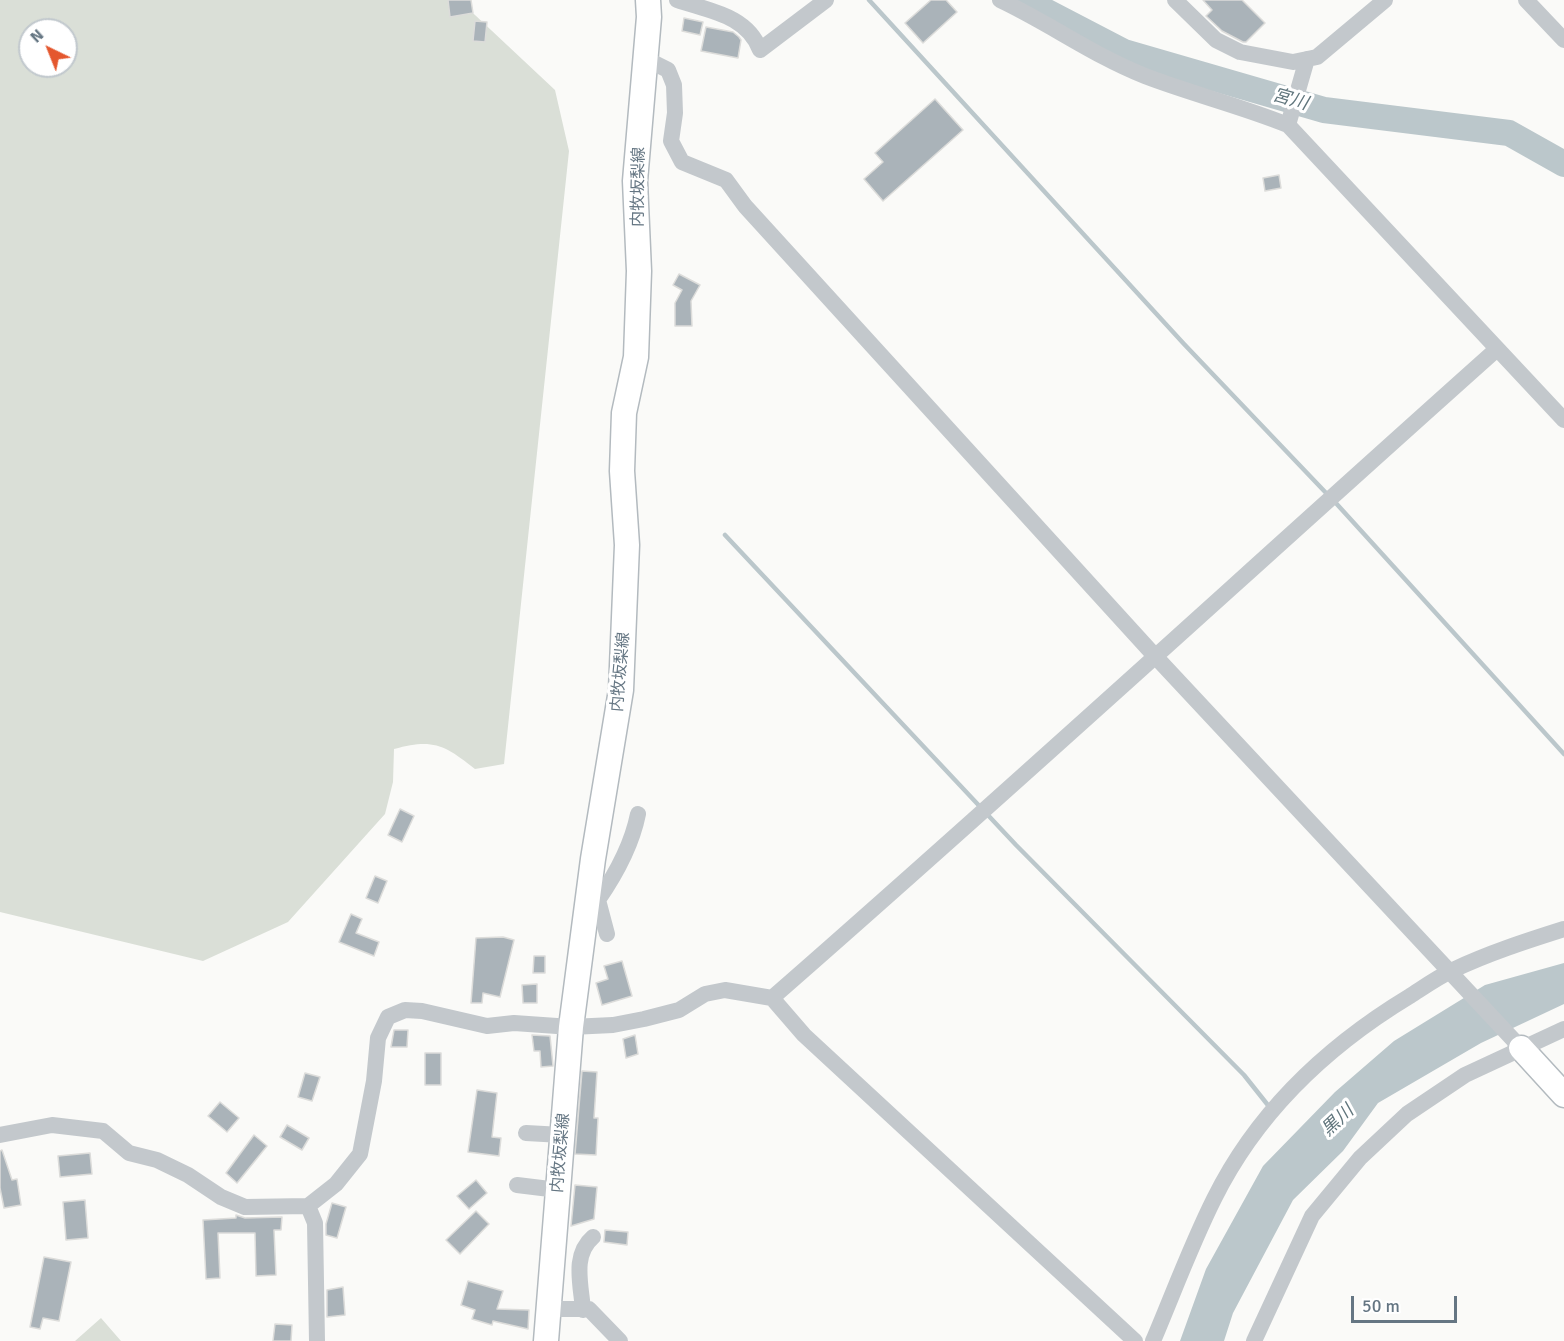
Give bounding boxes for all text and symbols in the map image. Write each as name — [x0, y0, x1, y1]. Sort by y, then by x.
north arrow — [18, 18, 78, 78]
text: N — [26, 25, 48, 47]
water label: 宮川 — [1270, 85, 1310, 115]
street label: 内牧坂梨線 — [629, 147, 649, 227]
street label: 内牧坂梨線 — [608, 631, 634, 713]
water label: 黒川 — [1317, 1101, 1359, 1141]
street label: 内牧坂梨線 — [548, 1112, 574, 1194]
scale bar — [1354, 1284, 1460, 1322]
text: 50 m — [1362, 1295, 1400, 1317]

